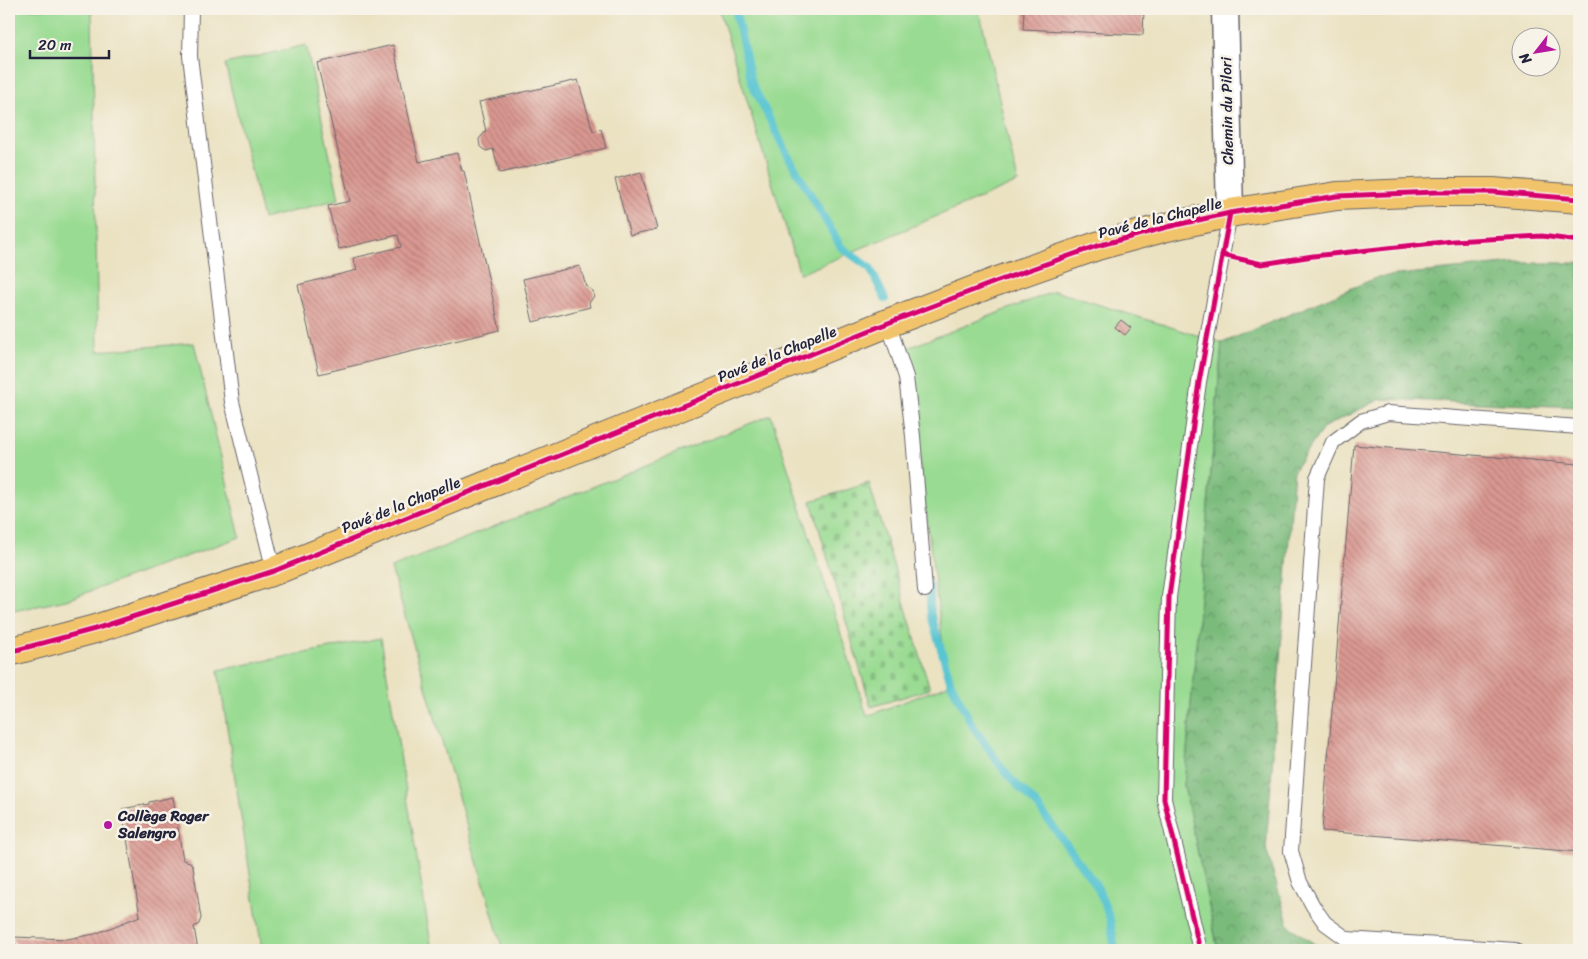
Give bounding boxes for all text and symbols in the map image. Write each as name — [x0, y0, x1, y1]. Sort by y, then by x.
scale bar — [30, 28, 109, 60]
north arrow — [1510, 28, 1560, 78]
text: 20 m — [38, 32, 72, 58]
text: N — [1512, 48, 1539, 70]
street label: Chemin du Pilori — [1213, 56, 1241, 165]
street label: Pavé de la Chapelle — [1095, 190, 1225, 246]
street label: Pavé de la Chapelle — [713, 318, 841, 390]
street label: Pavé de la Chapelle — [337, 469, 465, 541]
place label: Collège Roger Salengro — [117, 803, 210, 846]
marker: Collège Roger Salengro — [102, 819, 114, 831]

